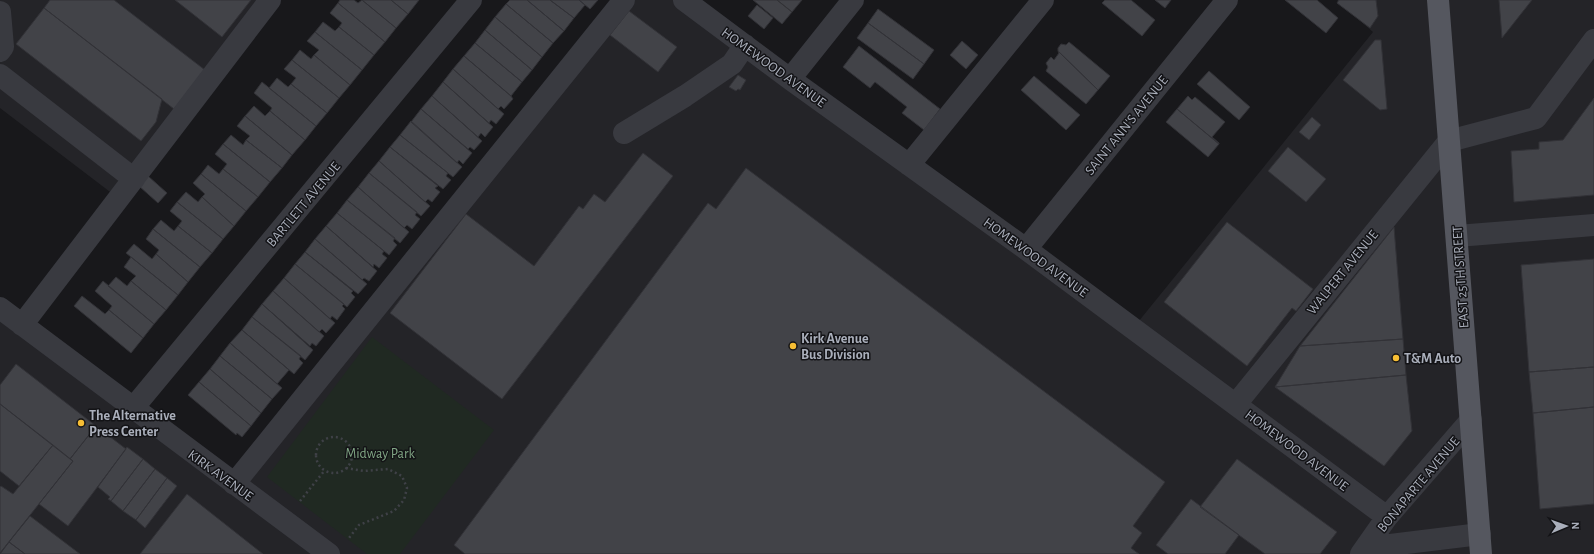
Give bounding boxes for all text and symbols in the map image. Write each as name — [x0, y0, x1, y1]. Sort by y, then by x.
street label: HOMEWOOD AVENUE — [719, 25, 828, 110]
street label: SAINT ANN'S AVENUE — [1083, 73, 1171, 178]
street label: BARTLETT AVENUE — [264, 159, 343, 250]
street label: HOMEWOOD AVENUE — [981, 215, 1090, 300]
street label: EAST 25TH STREET — [1450, 225, 1472, 329]
street label: WALPERT AVENUE — [1305, 228, 1381, 317]
place label: Kirk Avenue Bus Division — [801, 332, 870, 362]
marker: Kirk Avenue Bus Division — [788, 341, 798, 351]
place label: T&M Auto — [1404, 352, 1461, 366]
marker: T&M Auto — [1391, 353, 1401, 363]
street label: HOMEWOOD AVENUE — [1242, 408, 1351, 494]
place label: The Alternative Press Center — [89, 409, 176, 439]
marker: The Alternative Press Center — [76, 418, 86, 428]
street label: BONAPARTE AVENUE — [1375, 434, 1463, 535]
park label: Midway Park — [345, 447, 415, 461]
street label: KIRK AVENUE — [185, 448, 256, 504]
north arrow — [1546, 506, 1586, 546]
text: N — [1570, 522, 1581, 530]

